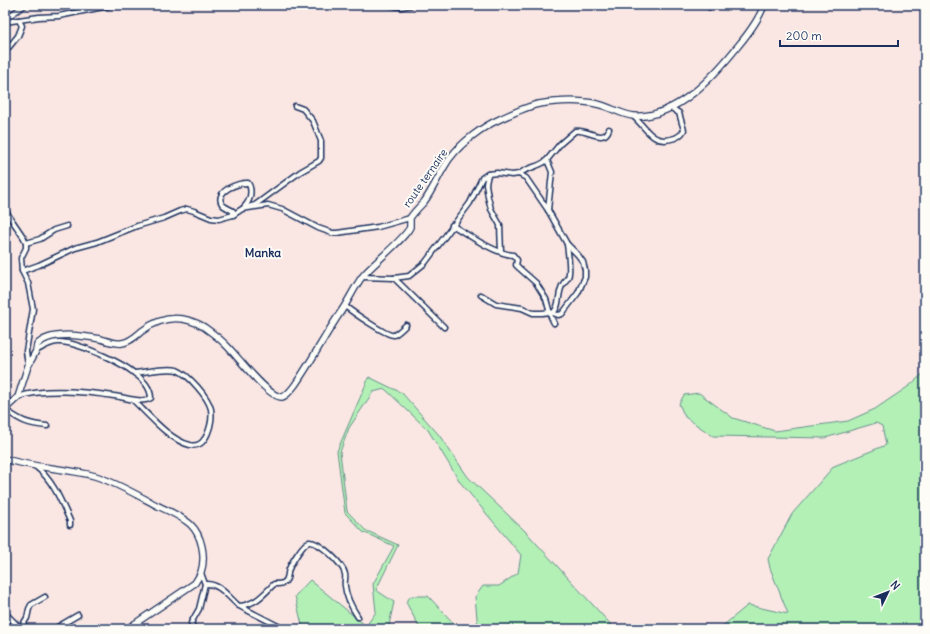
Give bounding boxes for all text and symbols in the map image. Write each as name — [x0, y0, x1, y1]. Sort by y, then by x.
scale bar — [780, 22, 898, 48]
text: 200 m — [786, 28, 822, 43]
street label: route ternaire — [400, 146, 450, 210]
district label: Manka — [245, 245, 281, 260]
north arrow — [868, 572, 908, 612]
text: N — [888, 578, 903, 593]

